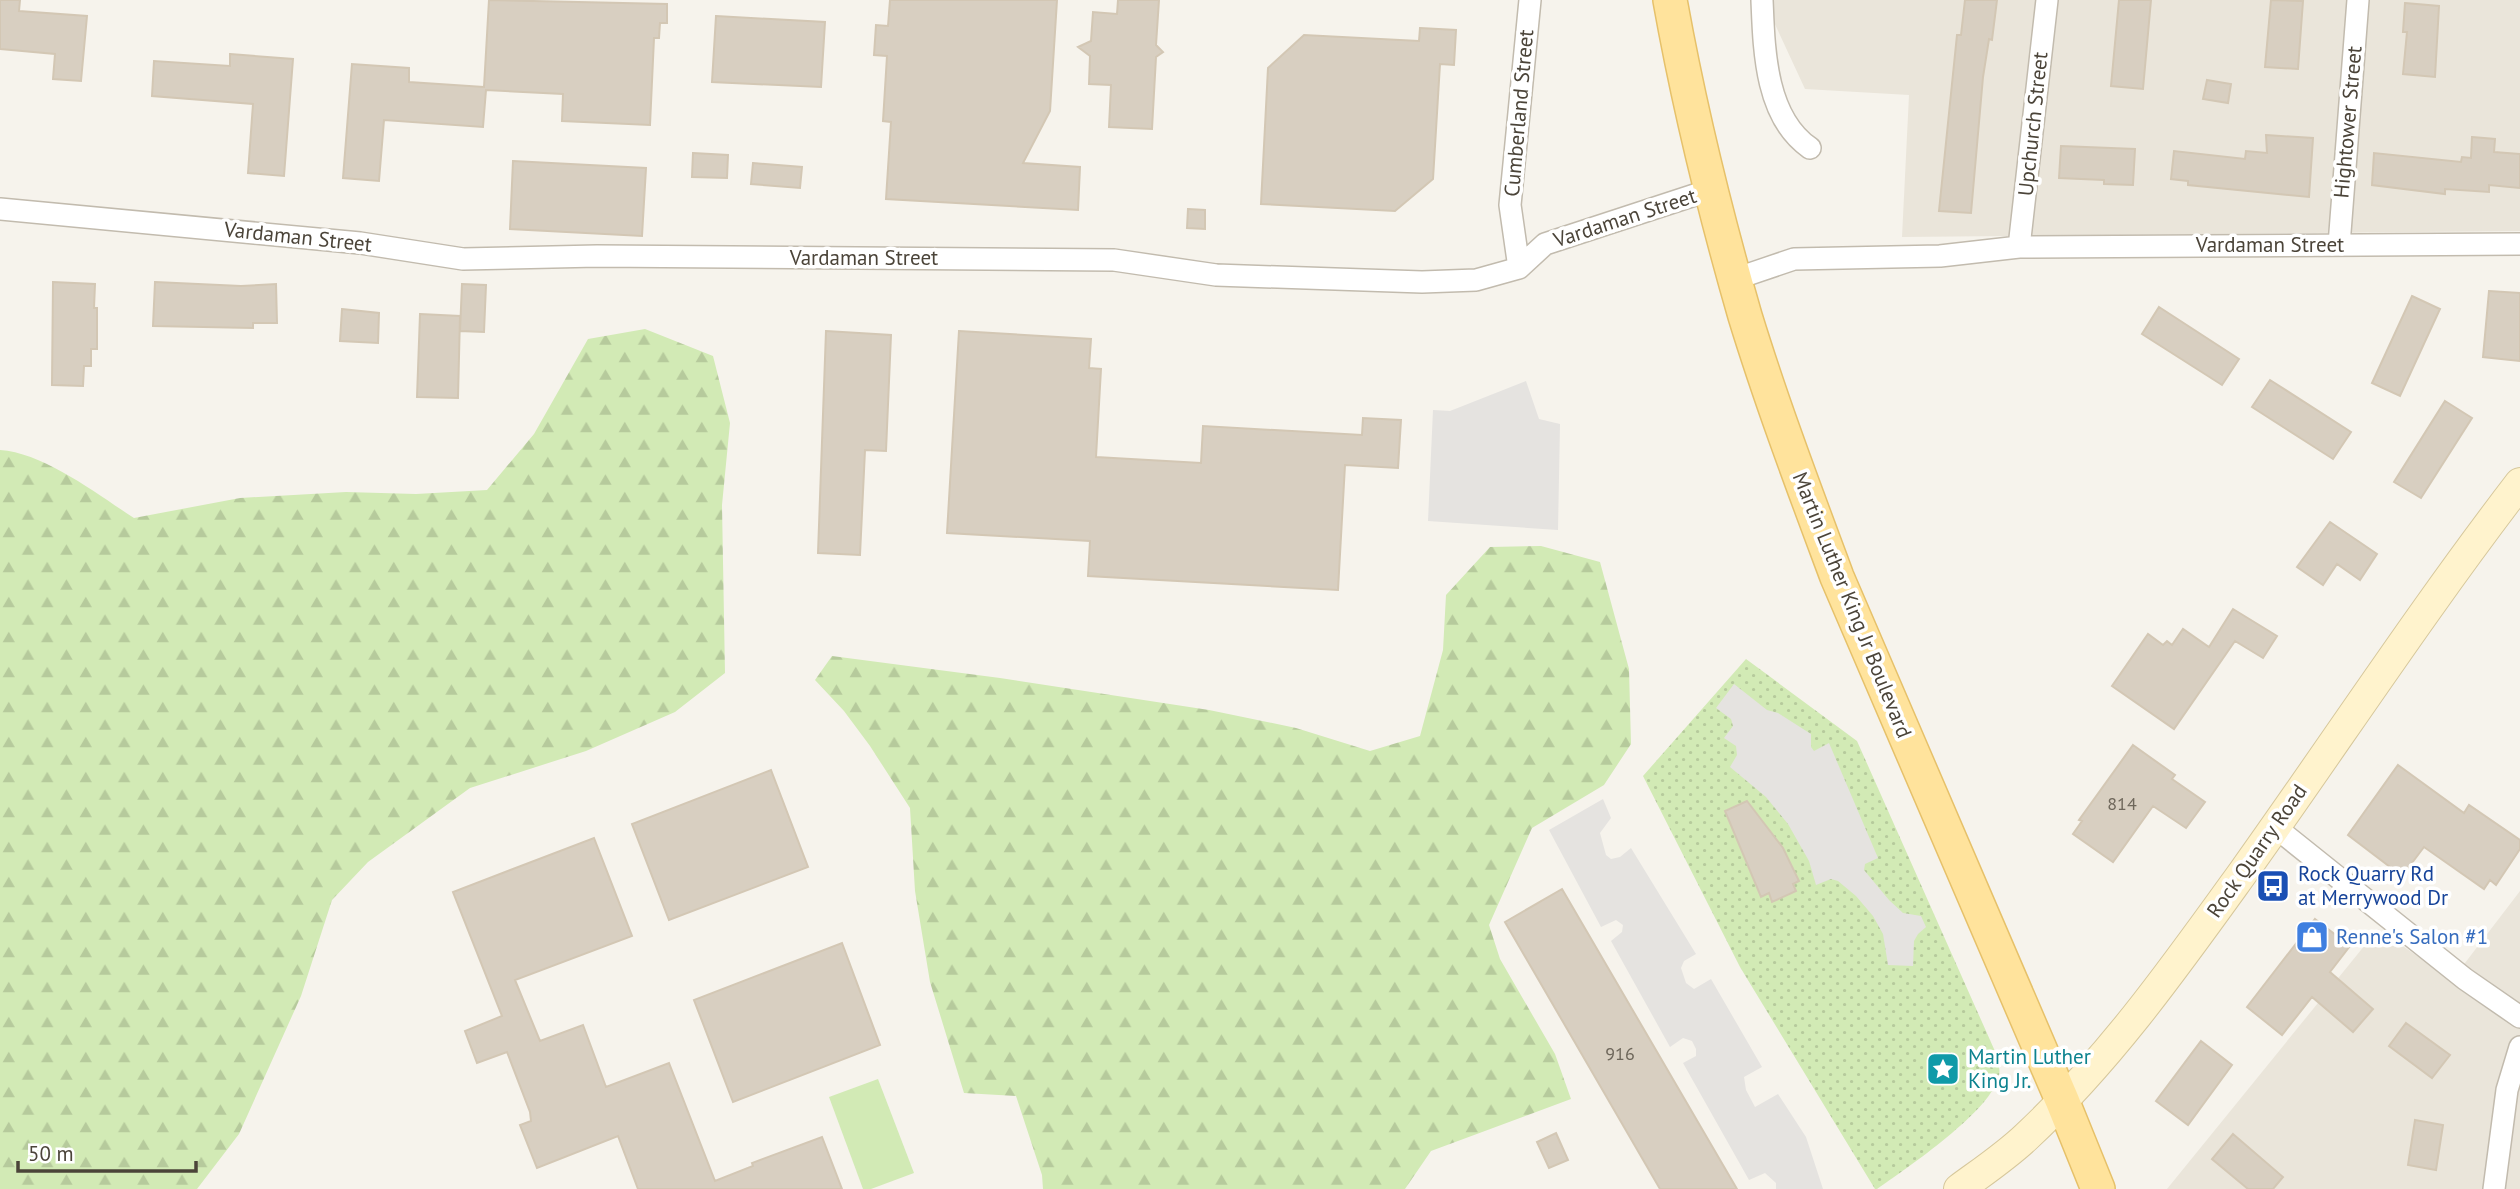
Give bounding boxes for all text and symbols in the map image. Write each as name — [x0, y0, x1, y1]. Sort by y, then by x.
street label: Cumberland Street — [1498, 28, 1539, 198]
street label: Hightower Street — [2327, 45, 2368, 199]
street label: Upchurch Street — [2012, 51, 2053, 197]
street label: Vardaman Street — [1549, 182, 1700, 254]
street label: Vardaman Street — [222, 215, 373, 258]
street label: Vardaman Street — [2195, 231, 2344, 258]
street label: Vardaman Street — [789, 244, 938, 271]
street label: Martin Luther King Jr Boulevard — [1787, 468, 1918, 742]
street label: Rock Quarry Road — [2201, 779, 2313, 923]
house number: 814 — [2107, 792, 2137, 815]
place label: Rock Quarry Rd at Merrywood Dr — [2298, 860, 2448, 911]
bus stop icon: Rock Quarry Rd at Merrywood Dr — [2254, 867, 2292, 905]
shop icon: Renne's Salon #1 — [2293, 918, 2331, 956]
place label: Renne's Salon #1 — [2336, 923, 2488, 950]
house number: 916 — [1605, 1042, 1635, 1065]
place label: Martin Luther King Jr. — [1968, 1043, 2091, 1094]
place icon: Martin Luther King Jr. — [1924, 1050, 1962, 1088]
scale bar — [18, 1130, 196, 1174]
text: 50 m — [28, 1140, 74, 1167]

